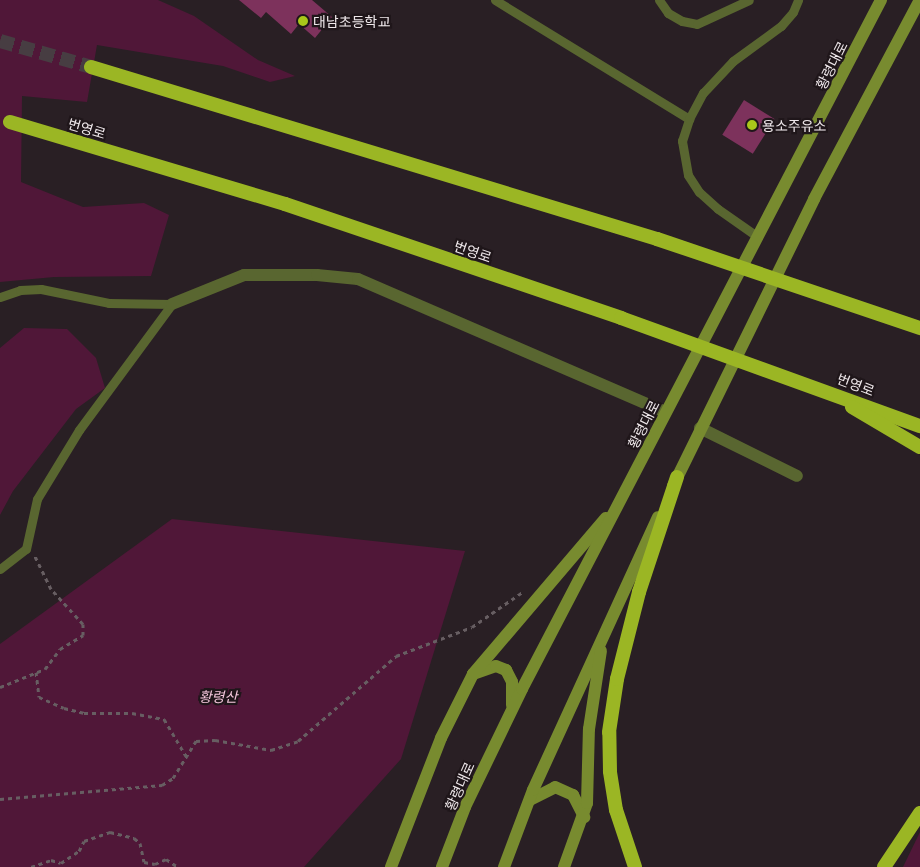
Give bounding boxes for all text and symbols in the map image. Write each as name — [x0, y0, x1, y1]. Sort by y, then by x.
place label: 대남초등학교 — [313, 13, 390, 29]
marker: 대남초등학교 — [297, 15, 309, 27]
street label: 황령대로 — [812, 38, 850, 92]
street label: 번영로 — [66, 114, 108, 142]
place label: 용소주유소 — [762, 117, 826, 133]
marker: 용소주유소 — [746, 119, 758, 131]
street label: 번영로 — [452, 237, 494, 265]
street label: 번영로 — [835, 369, 877, 399]
street label: 황령대로 — [624, 397, 662, 451]
park label: 황령산 — [199, 688, 237, 704]
street label: 황령대로 — [441, 759, 477, 813]

